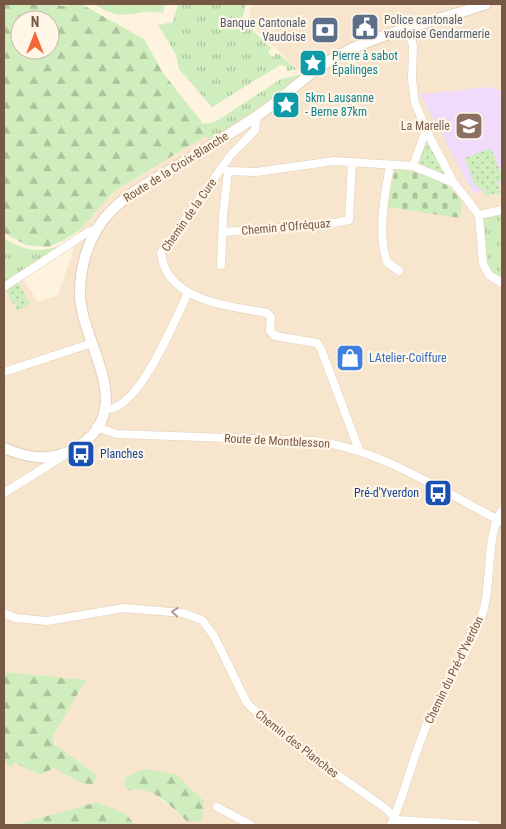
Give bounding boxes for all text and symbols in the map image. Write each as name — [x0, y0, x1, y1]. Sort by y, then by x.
north arrow — [10, 10, 60, 60]
public building icon: Police cantonale vaudoise Gendarmerie — [350, 12, 380, 42]
place label: Police cantonale vaudoise Gendarmerie — [384, 13, 490, 41]
text: N — [31, 14, 39, 30]
bank icon: Banque Cantonale Vaudoise — [310, 15, 340, 45]
place label: Banque Cantonale Vaudoise — [220, 16, 306, 44]
place icon: Pierre à sabot Épalinges — [298, 48, 328, 78]
place label: Pierre à sabot Épalinges — [332, 49, 398, 77]
place icon: 5km Lausanne - Berne 87km — [271, 90, 301, 120]
place label: 5km Lausanne - Berne 87km — [305, 91, 374, 119]
school or university icon: La Marelle — [454, 111, 484, 141]
place label: La Marelle — [401, 119, 450, 133]
street label: Route de la Croix-Blanche — [121, 129, 231, 205]
street label: Chemin de la Cure — [159, 175, 220, 254]
street label: Chemin d'Ofréquaz — [241, 216, 331, 238]
shop icon: LAtelier-Coiffure — [335, 343, 365, 373]
place label: LAtelier-Coiffure — [369, 351, 447, 365]
street label: Route de Montblesson — [224, 431, 330, 451]
bus stop icon: Planches — [66, 439, 96, 469]
place label: Planches — [100, 447, 143, 461]
bus stop icon: Pré-d'Yverdon — [423, 478, 453, 508]
place label: Pré-d'Yverdon — [354, 486, 419, 500]
one-way arrow — [170, 607, 178, 618]
street label: Chemin du Pré-d'Yverdon — [422, 614, 486, 726]
street label: Chemin des Planches — [253, 707, 341, 781]

